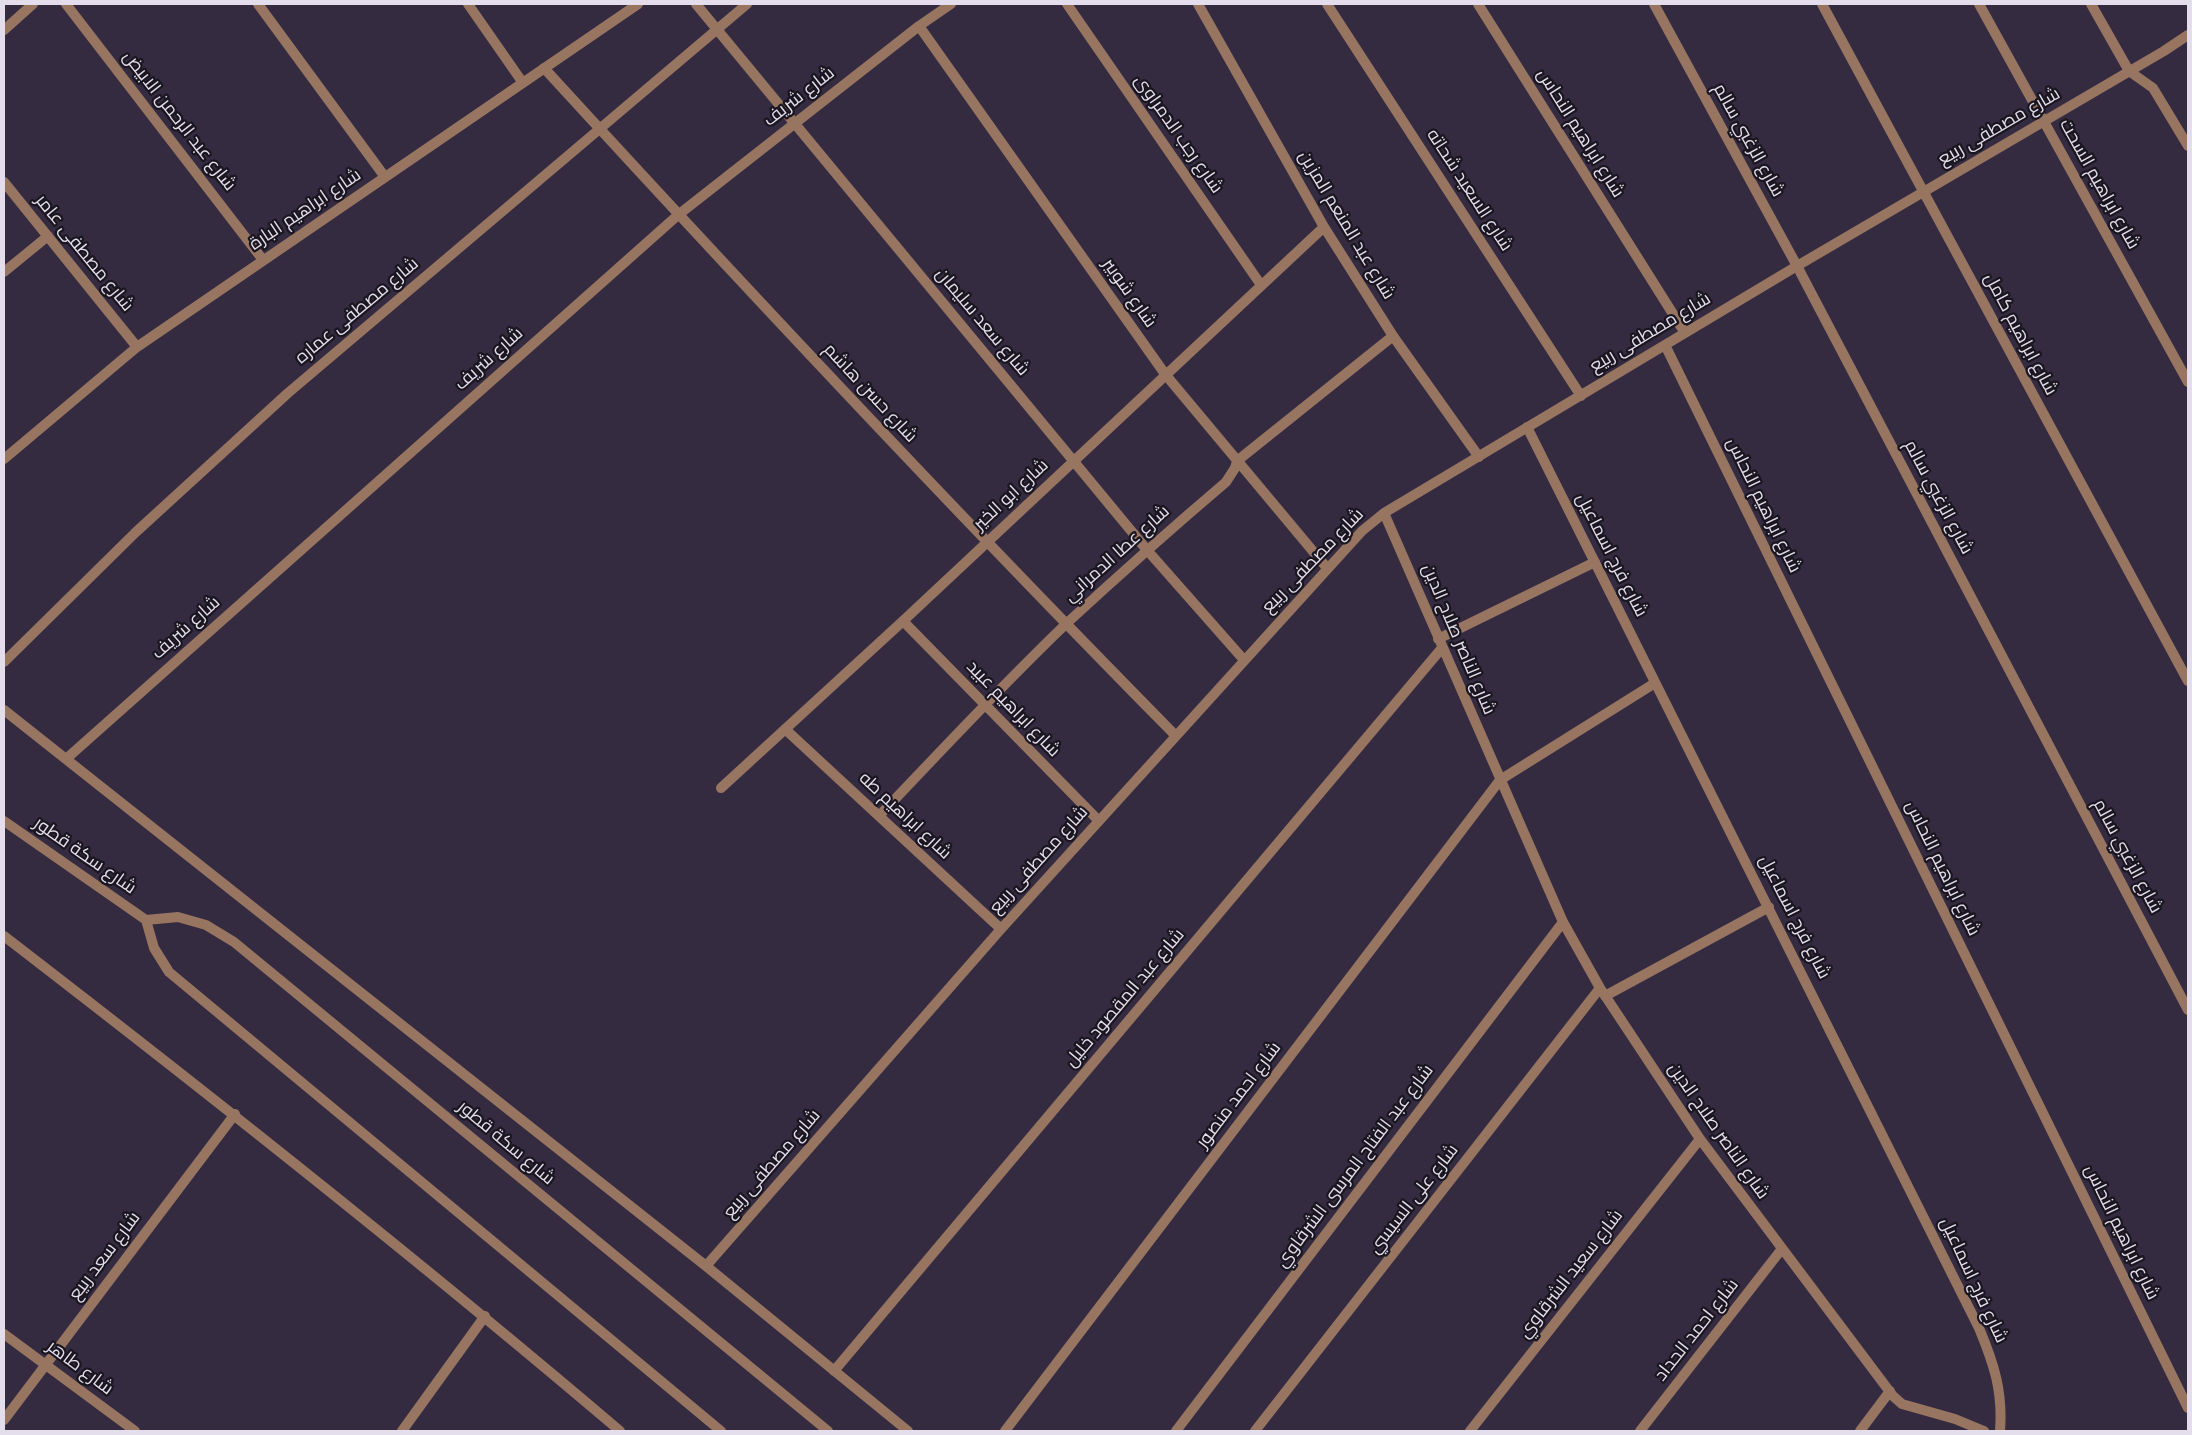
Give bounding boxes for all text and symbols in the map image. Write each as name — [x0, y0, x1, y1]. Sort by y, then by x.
street label: شارع عبد الرحمن الابيض — [117, 48, 239, 196]
street label: شارع شريف — [760, 64, 840, 132]
street label: شارع ابراهيم النحاس — [1531, 66, 1627, 202]
street label: شارع رجب الدمراوى — [1128, 72, 1226, 198]
street label: شارع الزغبي سالم — [1707, 81, 1787, 201]
street label: شارع مصطفى ربيع — [1935, 84, 2065, 172]
street label: شارع ابراهيم السحت — [2053, 116, 2143, 254]
street label: شارع السعيد شحاته — [1420, 126, 1516, 256]
street label: شارع عبد المنعم المزين — [1292, 148, 1398, 304]
street label: شارع ابراهيم البارة — [246, 166, 366, 256]
street label: شارع مصطفى عامر — [29, 191, 137, 317]
street label: شارع مصطفى عماره — [292, 254, 424, 370]
street label: شارع شوبير — [1096, 255, 1160, 333]
street label: شارع سعد سليمان — [930, 265, 1032, 381]
street label: شارع ابراهيم كامل — [1978, 270, 2060, 400]
street label: شارع مصطفى ربيع — [1587, 289, 1715, 379]
street label: شارع شريف — [451, 324, 529, 396]
street label: شارع حسن هاشم — [818, 340, 920, 448]
street label: شارع ابراهيم النحاس — [1720, 435, 1804, 577]
street label: شارع الزغبي سالم — [1898, 437, 1976, 559]
street label: شارع ابو الخير — [970, 456, 1054, 536]
street label: شارع فرج اسماعيل — [1570, 491, 1650, 621]
street label: شارع عطا الدمراني — [1061, 502, 1175, 608]
street label: شارع مصطفى ربيع — [1259, 505, 1369, 619]
street label: شارع الناصر صلاح الدين — [1415, 561, 1499, 719]
street label: شارع شريف — [148, 593, 226, 665]
street label: شارع ابراهيم عبيد — [961, 657, 1063, 763]
street label: شارع ابراهيم طه — [853, 769, 955, 865]
street label: شارع الزغبي سالم — [2087, 796, 2165, 918]
street label: شارع ابراهيم النحاس — [1899, 798, 1983, 940]
street label: شارع مصطفى ربيع — [986, 803, 1094, 919]
street label: شارع سكة قطور — [29, 814, 139, 900]
street label: شارع فرج اسماعيل — [1753, 853, 1833, 983]
street label: شارع عبد المقصود خليل — [1062, 925, 1190, 1073]
street label: شارع احمد منصور — [1193, 1039, 1287, 1153]
street label: شارع الناصر صلاح الدين — [1662, 1060, 1772, 1204]
street label: شارع عبد الفتاح المرسى الشرقاوي — [1273, 1061, 1439, 1273]
street label: شارع سكة قطور — [452, 1097, 558, 1191]
street label: شارع مصطفى ربيع — [720, 1106, 826, 1224]
street label: شارع على السيسي — [1366, 1141, 1464, 1259]
street label: شارع ابراهيم النحاس — [2078, 1162, 2162, 1304]
street label: شارع سعيد الشرقاوي — [1515, 1206, 1629, 1344]
street label: شارع سعد ربيع — [66, 1208, 146, 1306]
street label: شارع فرج اسماعيل — [1934, 1215, 2010, 1347]
street label: شارع احمد الحداد — [1651, 1276, 1745, 1386]
street label: شارع طاهر — [42, 1337, 116, 1401]

